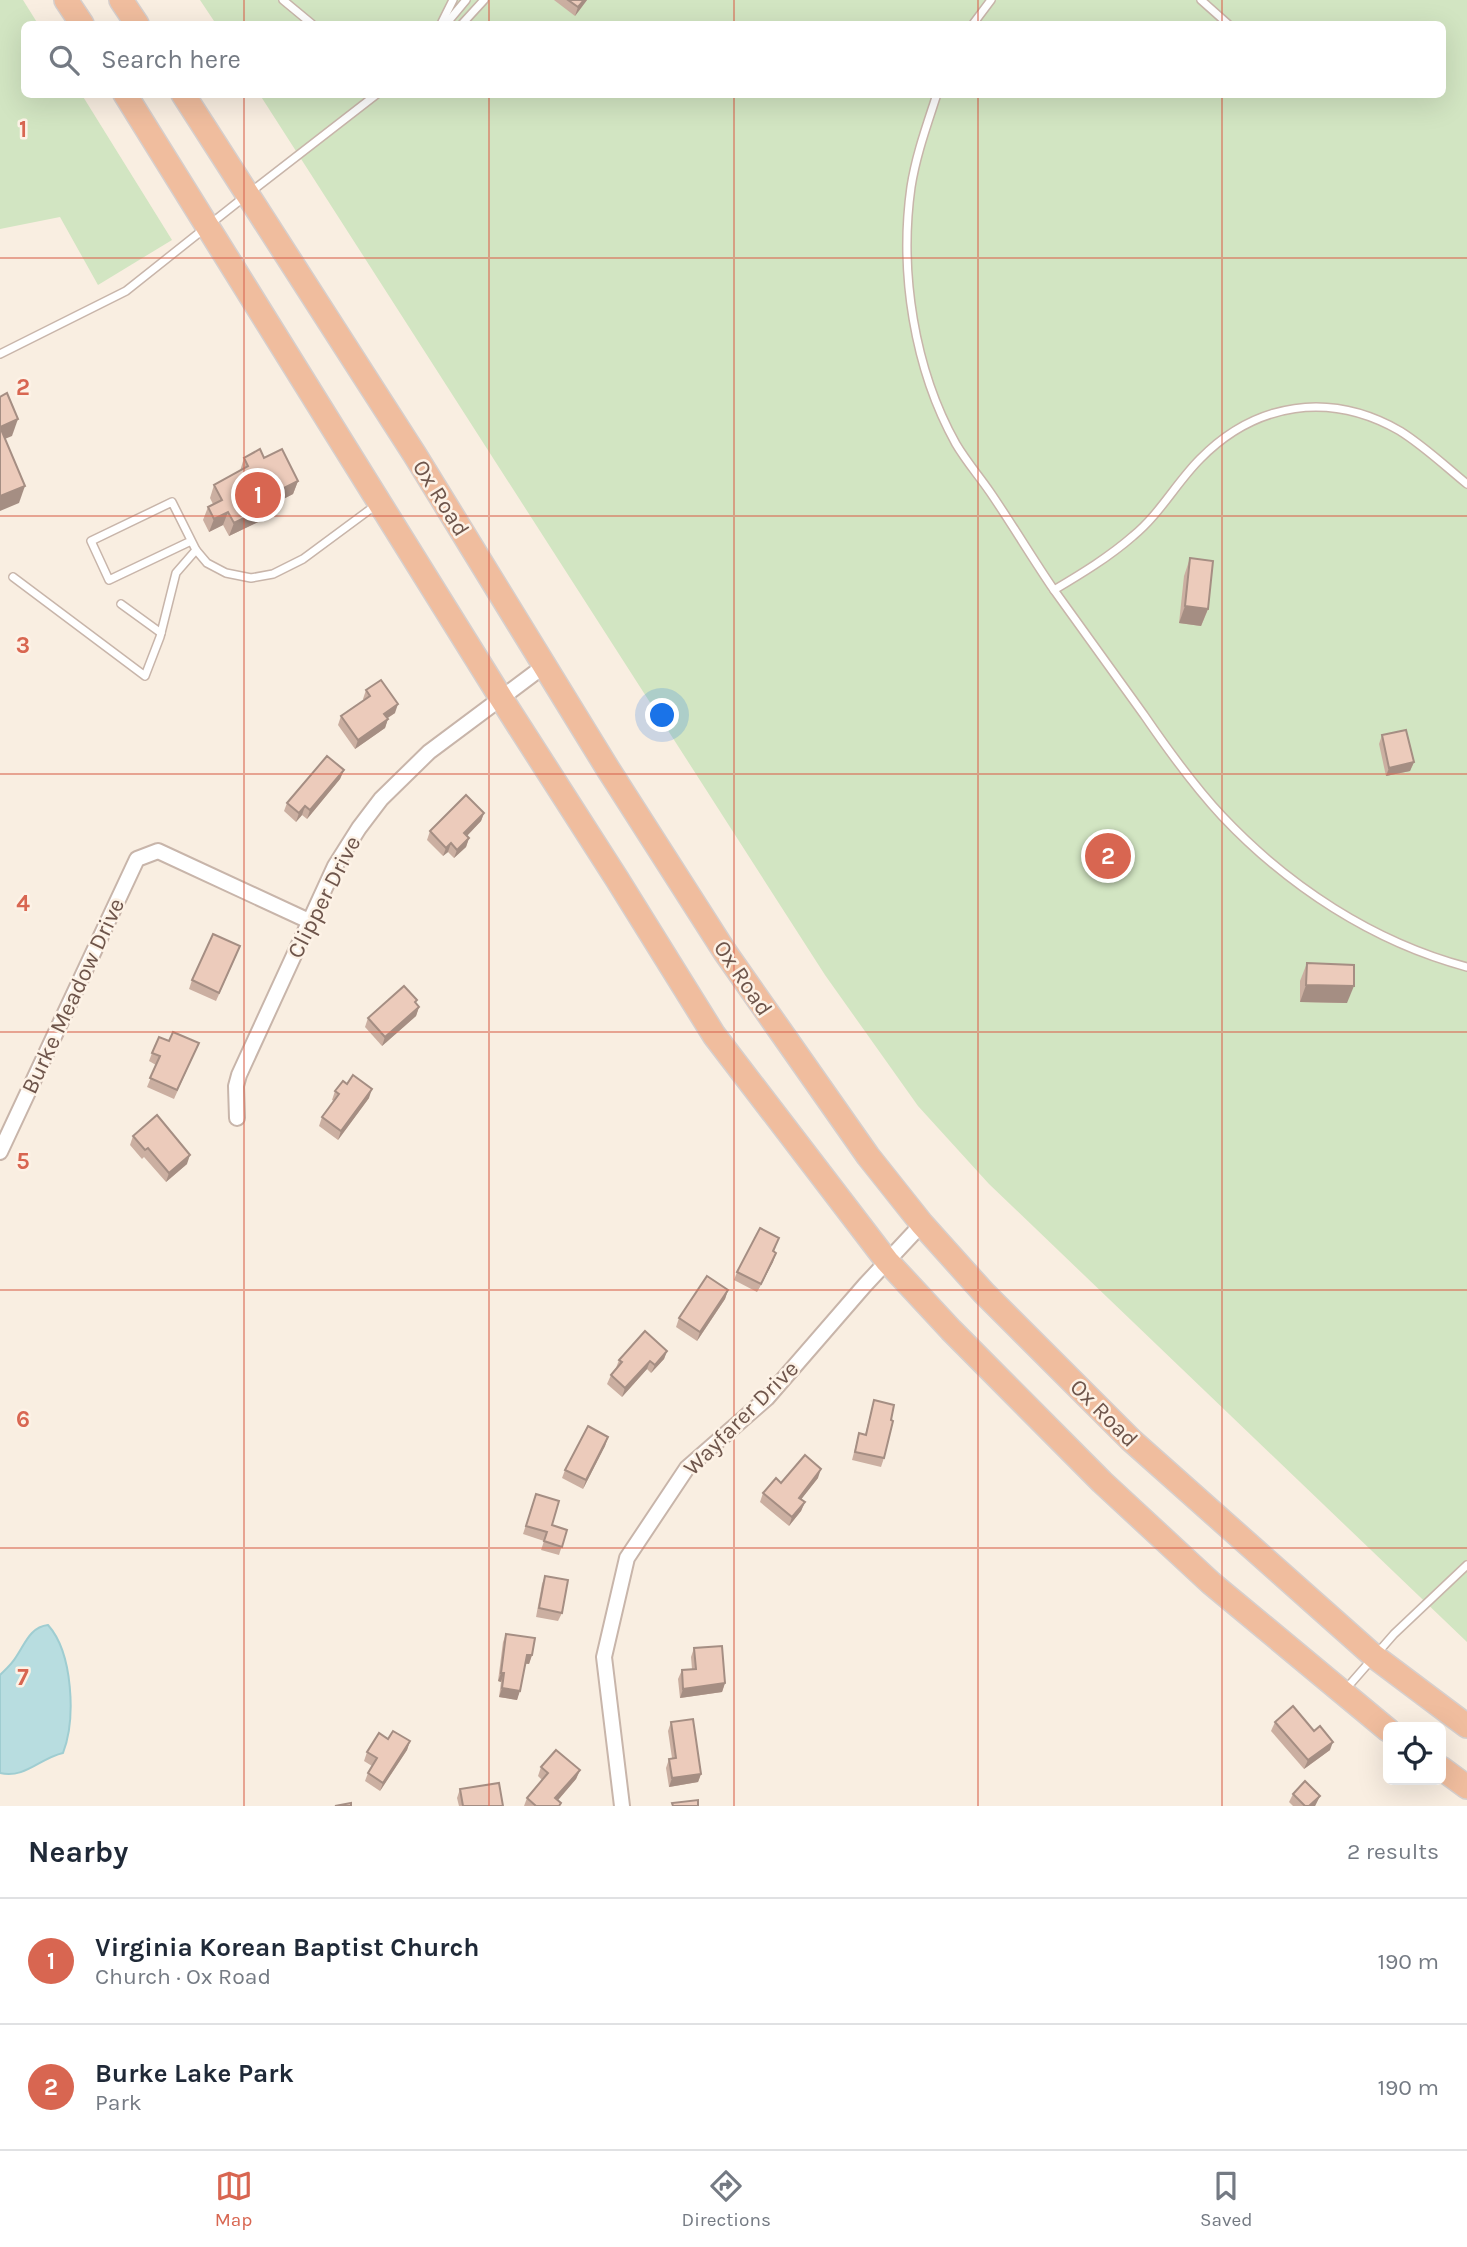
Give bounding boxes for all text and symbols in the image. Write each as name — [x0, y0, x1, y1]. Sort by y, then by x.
search box — [21, 21, 1446, 98]
icon: search — [45, 41, 83, 79]
text: Search here — [101, 44, 241, 75]
text: 1 — [19, 116, 27, 143]
text: 2 — [16, 374, 30, 401]
street label: Ox Road — [407, 455, 475, 541]
pin: 1 — [235, 469, 281, 521]
text: 3 — [16, 632, 30, 659]
your location — [645, 698, 679, 732]
pin: 2 — [1085, 830, 1131, 882]
street label: Clipper Drive — [282, 831, 366, 963]
text: 4 — [16, 890, 30, 917]
street label: Burke Meadow Drive — [16, 894, 130, 1098]
street label: Ox Road — [708, 935, 778, 1021]
text: 5 — [16, 1148, 30, 1175]
street label: Wayfarer Drive — [678, 1355, 804, 1481]
street label: Ox Road — [1064, 1373, 1144, 1453]
text: 6 — [16, 1406, 30, 1433]
text: 7 — [17, 1664, 29, 1691]
map controls — [1383, 1722, 1446, 1785]
button: locate — [1383, 1722, 1446, 1785]
text: Nearby — [28, 1834, 128, 1870]
text: 2 results — [1347, 1838, 1439, 1865]
text: Virginia Korean Baptist Church — [95, 1932, 479, 1963]
text: 1 — [47, 1948, 55, 1975]
text: 190 m — [1377, 1948, 1439, 1975]
text: Church · Ox Road — [95, 1963, 271, 1990]
text: Burke Lake Park — [95, 2058, 294, 2089]
text: 2 — [44, 2074, 58, 2101]
text: 190 m — [1377, 2074, 1439, 2101]
text: Park — [95, 2089, 142, 2116]
tab: Map — [215, 2167, 253, 2231]
tab: Directions — [682, 2167, 771, 2231]
tab: Saved — [1200, 2167, 1252, 2231]

